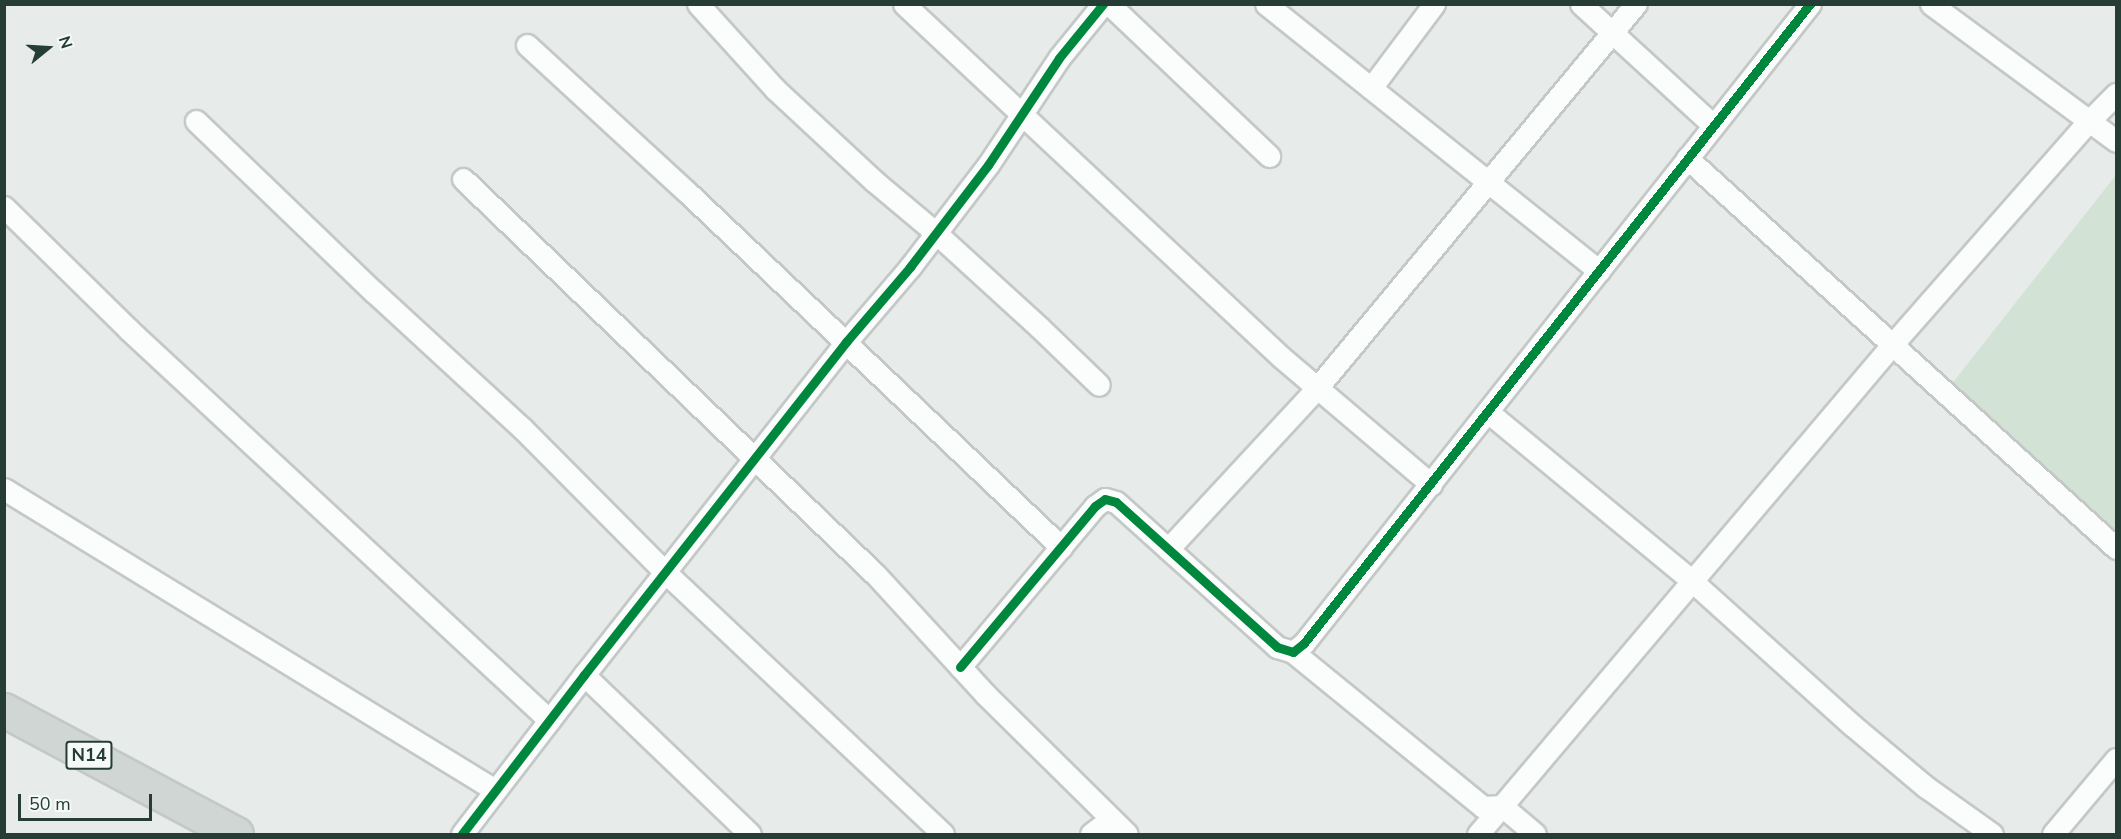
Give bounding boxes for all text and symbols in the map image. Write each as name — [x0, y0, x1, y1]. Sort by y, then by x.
north arrow — [18, 18, 78, 78]
text: N — [53, 33, 77, 52]
road number: N14 — [65, 740, 113, 770]
scale bar — [21, 782, 154, 820]
text: 50 m — [29, 792, 71, 816]

